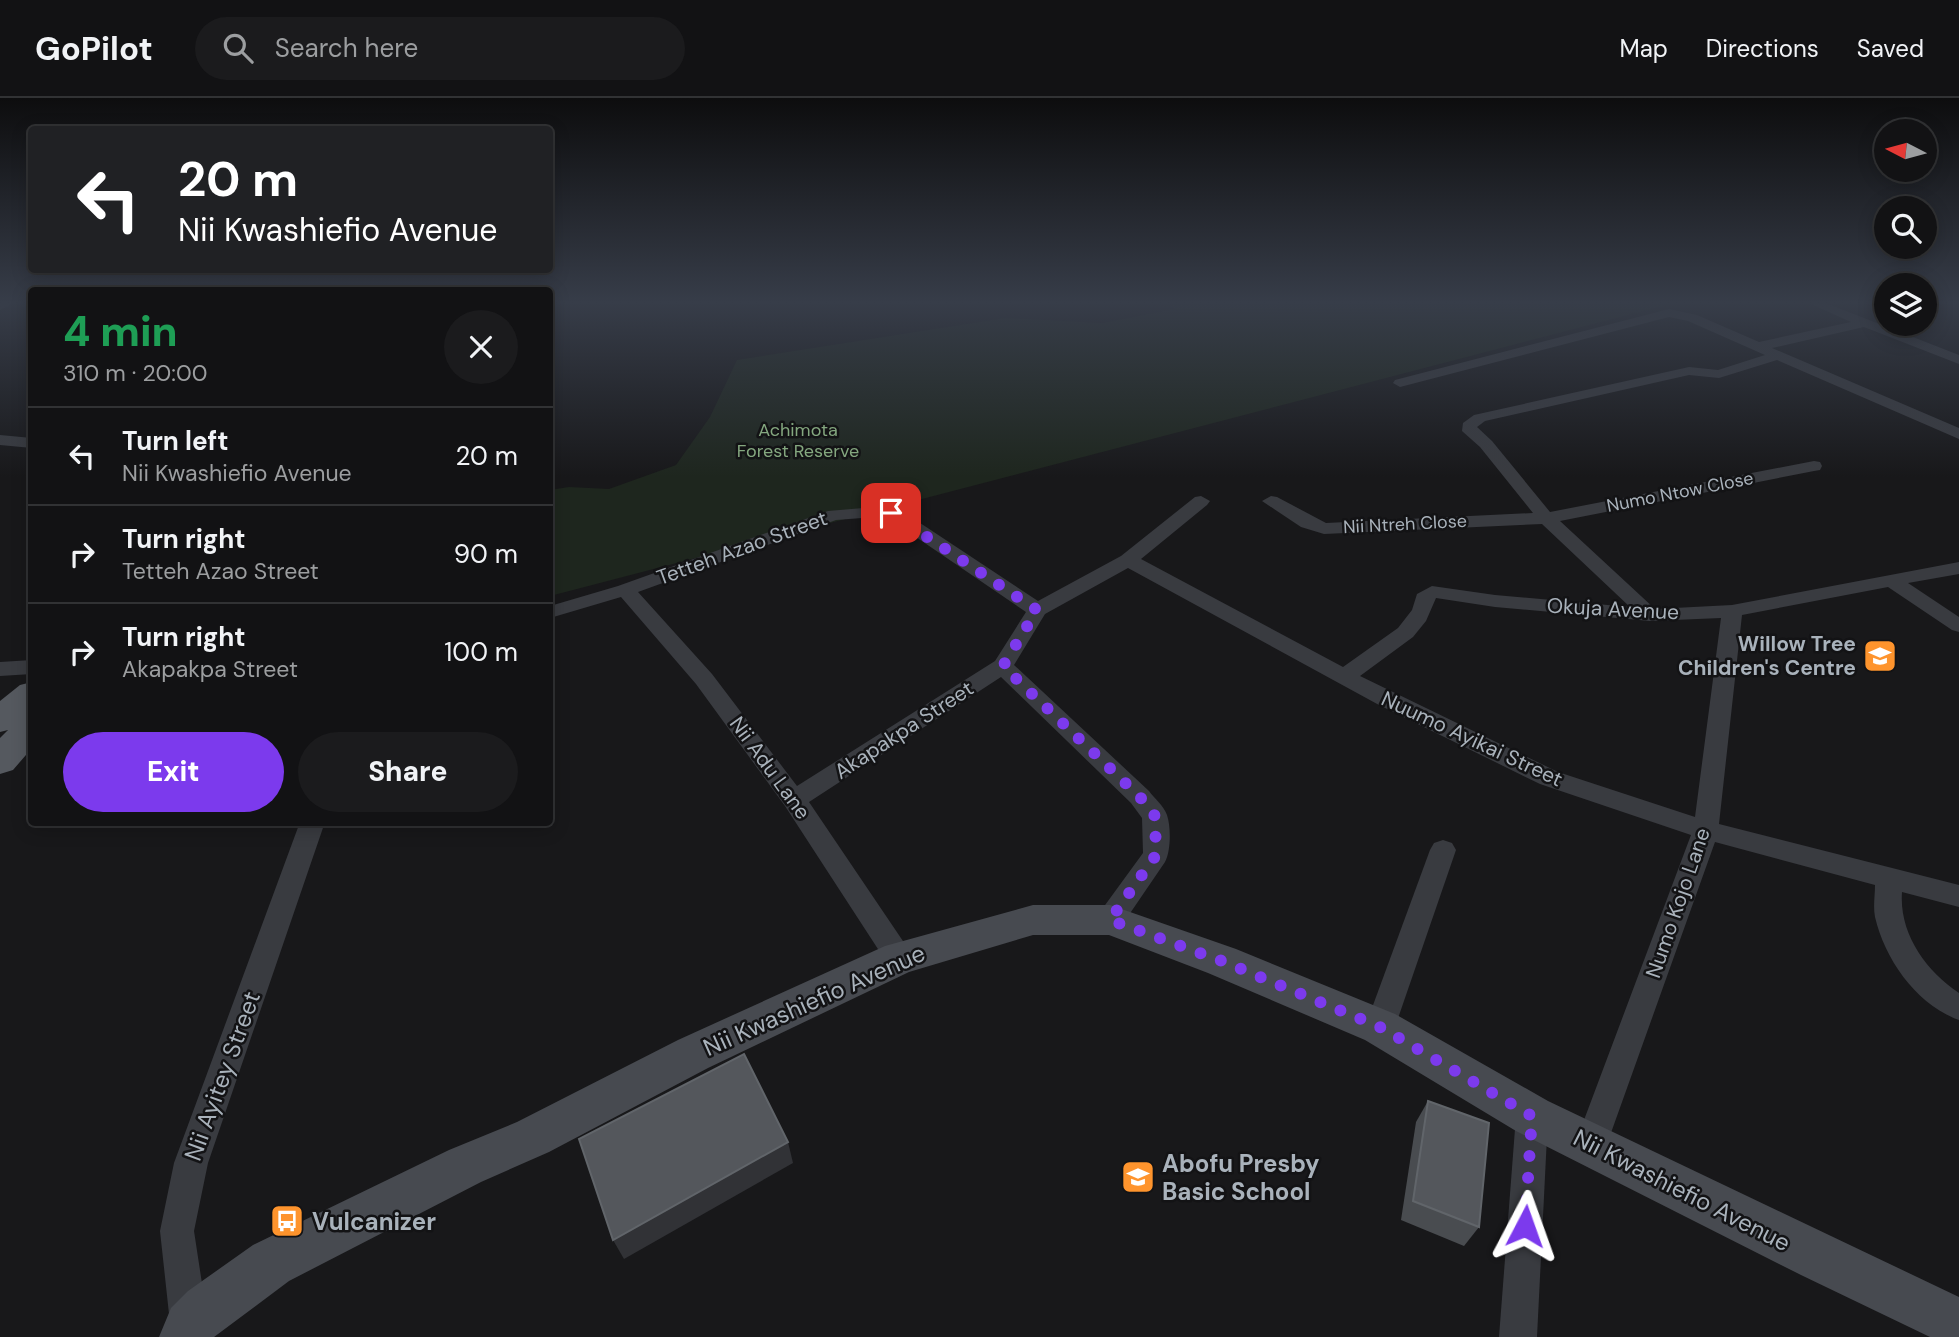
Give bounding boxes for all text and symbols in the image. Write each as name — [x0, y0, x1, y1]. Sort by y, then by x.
search box — [195, 17, 685, 80]
text: GoPilot — [35, 27, 153, 70]
icon: search — [219, 29, 257, 67]
text: Search here — [275, 31, 418, 65]
text: Map — [1620, 33, 1668, 64]
text: Directions — [1706, 33, 1819, 64]
text: Saved — [1857, 33, 1924, 64]
north arrow — [1874, 119, 1937, 182]
map controls — [1874, 119, 1937, 336]
text: 20 m — [178, 147, 298, 211]
icon: left — [63, 154, 154, 245]
button: search — [1874, 196, 1937, 259]
text: Nii Kwashiefio Avenue — [178, 209, 498, 251]
button: layers — [1874, 273, 1937, 336]
text: 4 min — [63, 304, 178, 359]
button: close — [444, 310, 518, 384]
text: 310 m · 20:00 — [63, 358, 207, 388]
park label: Achimota Forest Reserve — [737, 418, 859, 463]
text: Turn left — [122, 424, 229, 458]
icon: left — [63, 437, 101, 475]
text: 20 m — [455, 439, 518, 473]
text: Nii Kwashiefio Avenue — [122, 458, 352, 488]
street label: Numo Ntow Close — [1604, 466, 1756, 518]
pin — [861, 483, 921, 543]
icon: arrive — [872, 494, 910, 532]
street label: Tetteh Azao Street — [653, 504, 831, 592]
street label: Nii Ntreh Close — [1343, 509, 1467, 539]
text: Turn right — [122, 522, 246, 556]
icon: right — [63, 535, 101, 573]
text: 90 m — [454, 537, 518, 571]
text: Tetteh Azao Street — [122, 556, 319, 586]
street label: Okuja Avenue — [1546, 592, 1680, 626]
text: Turn right — [122, 620, 246, 654]
place label: Willow Tree Children's Centre — [1678, 630, 1856, 682]
icon: right — [63, 633, 101, 671]
text: 100 m — [444, 635, 518, 669]
school or university icon: Willow Tree Children's Centre — [1861, 637, 1899, 675]
text: Akapakpa Street — [122, 654, 298, 684]
street label: Akapakpa Street — [829, 674, 979, 786]
street label: Nuumo Ayikai Street — [1377, 685, 1567, 793]
street label: Nii Adu Lane — [723, 711, 817, 825]
button: Exit — [63, 732, 284, 812]
button: Share — [298, 732, 518, 812]
street label: Numo Kojo Lane — [1639, 824, 1717, 982]
street label: Nii Kwashiefio Avenue — [698, 937, 930, 1063]
street label: Nii Ayitey Street — [177, 987, 267, 1165]
street label: Nii Kwashiefio Avenue — [1568, 1122, 1796, 1258]
place label: Abofu Presby Basic School — [1162, 1148, 1320, 1207]
school or university icon: Abofu Presby Basic School — [1119, 1158, 1157, 1196]
position arrow — [1488, 1189, 1562, 1263]
bus stop icon: Vulcanizer — [268, 1202, 306, 1240]
place label: Vulcanizer — [312, 1206, 436, 1237]

